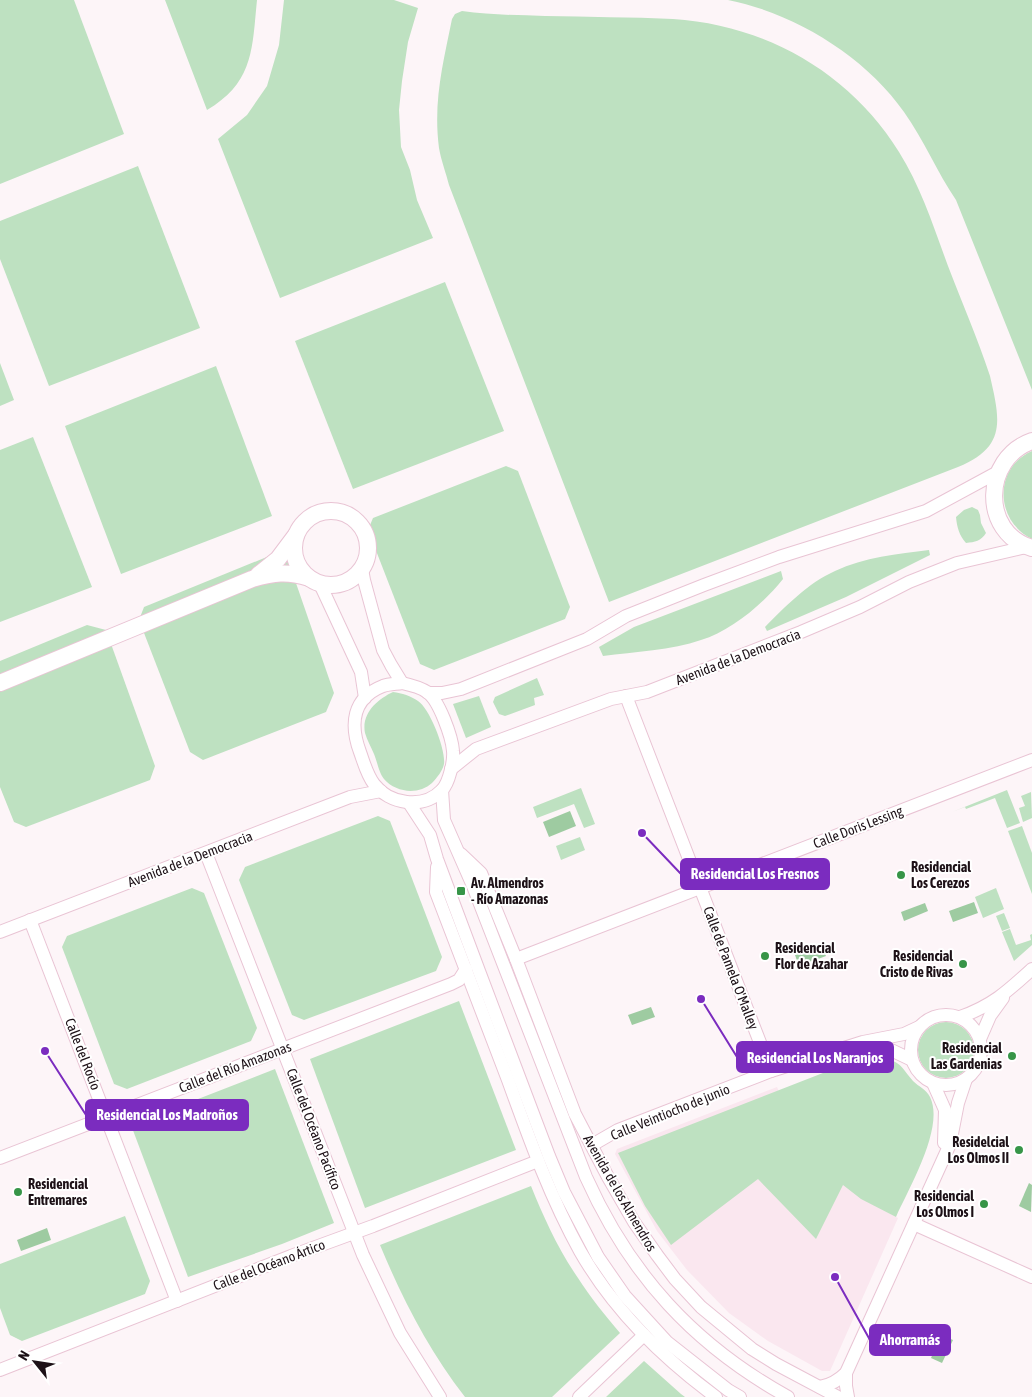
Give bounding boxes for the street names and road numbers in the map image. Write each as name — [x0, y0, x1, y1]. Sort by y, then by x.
street label: Avenida de la Democracia — [673, 626, 803, 688]
street label: Calle Doris Lessing — [811, 803, 905, 851]
street label: Avenida de la Democracia — [125, 828, 255, 890]
street label: Calle de Pamela O'Malley — [700, 904, 762, 1032]
street label: Calle del Rocío — [62, 1016, 104, 1092]
street label: Calle del Río Amazonas — [177, 1038, 293, 1096]
street label: Calle del Océano Pacífico — [283, 1066, 345, 1192]
street label: Calle Veintiocho de junio — [608, 1081, 732, 1143]
street label: Avenida de los Almendros — [580, 1132, 660, 1254]
street label: Calle del Océano Ártico — [211, 1236, 327, 1294]

